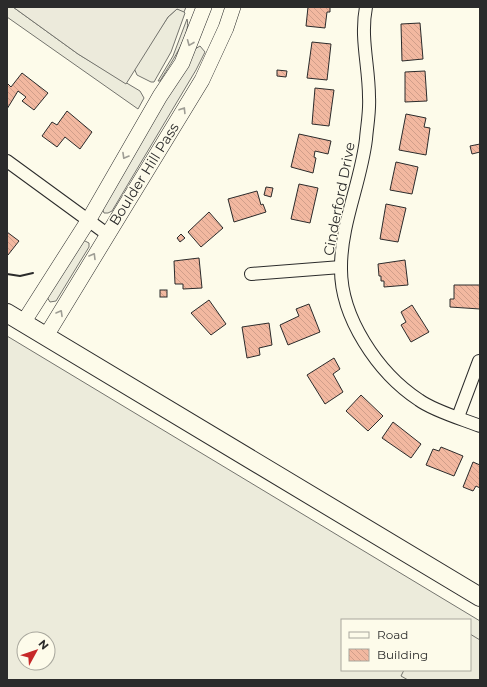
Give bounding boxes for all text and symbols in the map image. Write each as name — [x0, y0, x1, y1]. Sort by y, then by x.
one-way arrow — [186, 40, 194, 47]
one-way arrow — [179, 107, 186, 114]
street label: Boulder Hill Pass — [105, 119, 183, 229]
street label: Cinderford Drive — [319, 141, 359, 257]
one-way arrow — [123, 152, 130, 159]
one-way arrow — [89, 253, 96, 260]
one-way arrow — [55, 310, 62, 317]
legend — [341, 619, 471, 671]
text: Road — [377, 627, 408, 642]
north arrow — [16, 631, 56, 671]
text: N — [35, 637, 52, 652]
text: Building — [377, 647, 428, 662]

